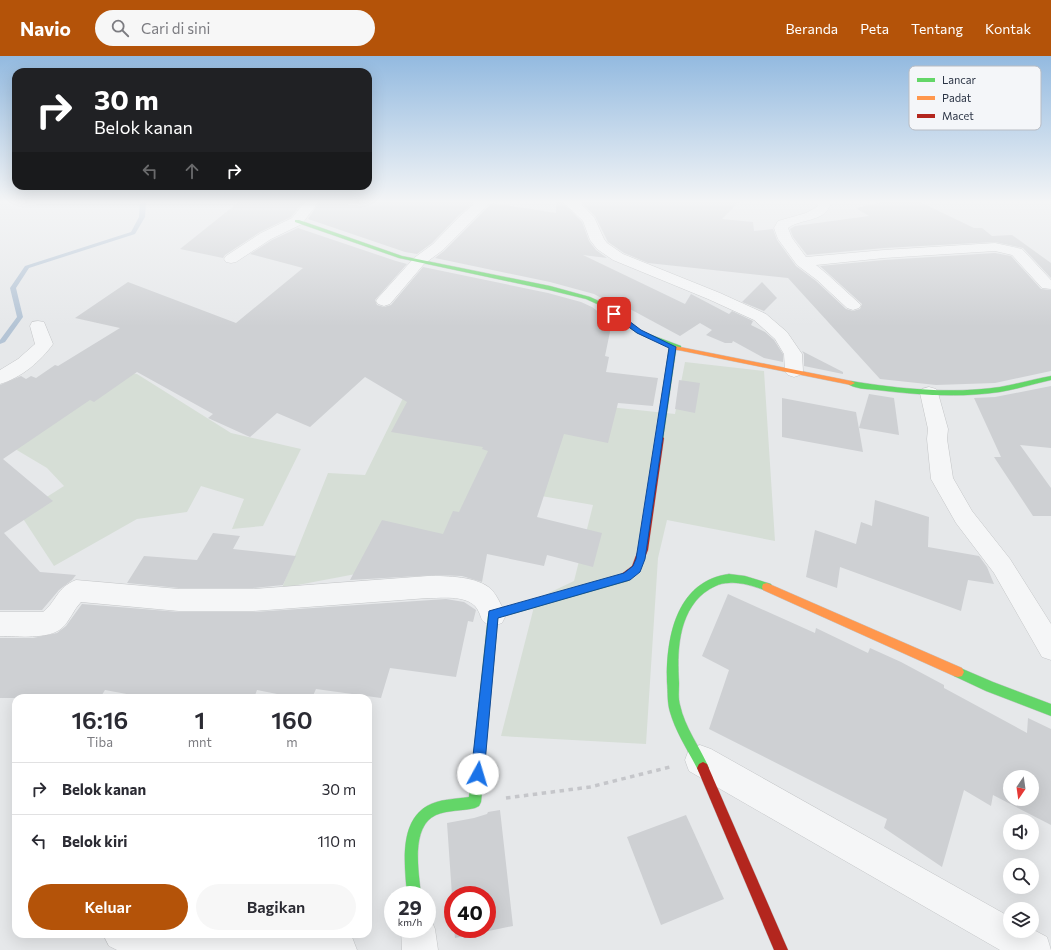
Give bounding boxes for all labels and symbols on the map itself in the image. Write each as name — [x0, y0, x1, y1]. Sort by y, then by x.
legend — [909, 66, 1041, 130]
text: Lancar — [942, 73, 977, 86]
text: Padat — [942, 91, 972, 104]
text: Macet — [942, 109, 974, 122]
pin — [597, 297, 631, 331]
position arrow — [457, 753, 499, 795]
north arrow — [1003, 770, 1039, 806]
speed limit sign: 40 — [444, 886, 496, 938]

